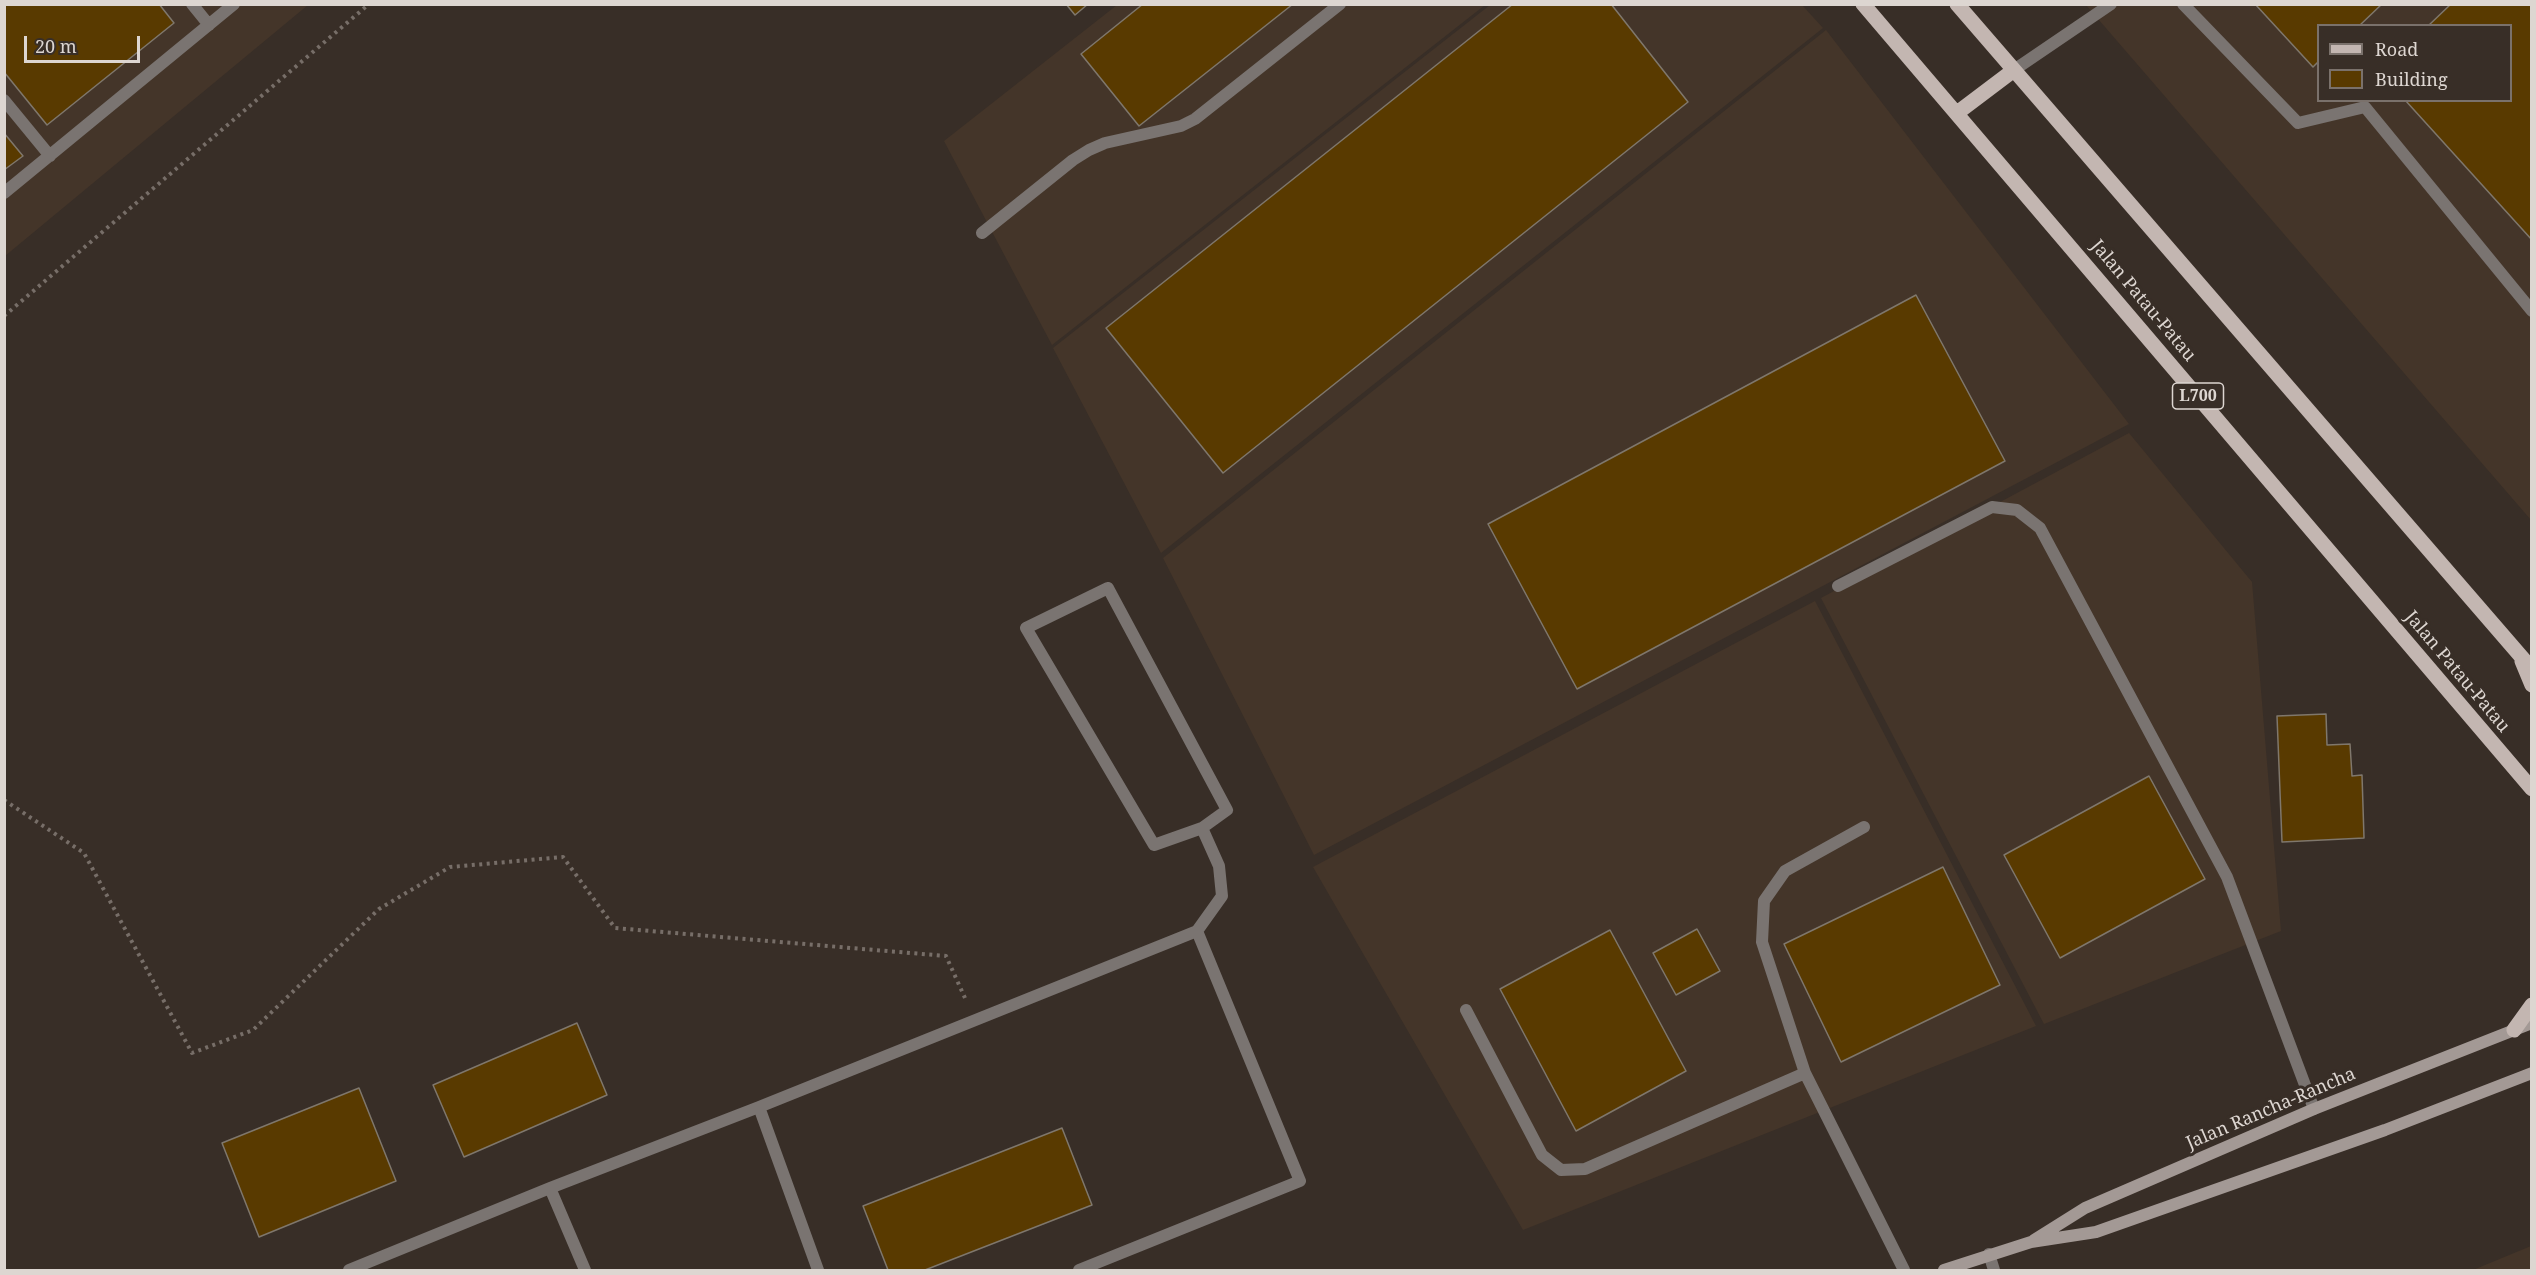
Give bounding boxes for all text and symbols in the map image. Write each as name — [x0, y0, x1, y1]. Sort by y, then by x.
scale bar — [27, 24, 142, 62]
legend — [2317, 24, 2512, 102]
text: 20 m — [35, 34, 77, 58]
text: Road — [2375, 37, 2418, 61]
text: Building — [2375, 67, 2448, 91]
street label: Jalan Patau-Patau — [2086, 236, 2200, 366]
road number: L700 — [2172, 383, 2224, 409]
street label: Jalan Patau-Patau — [2400, 607, 2514, 737]
street label: Jalan Rancha-Rancha — [2183, 1063, 2359, 1155]

